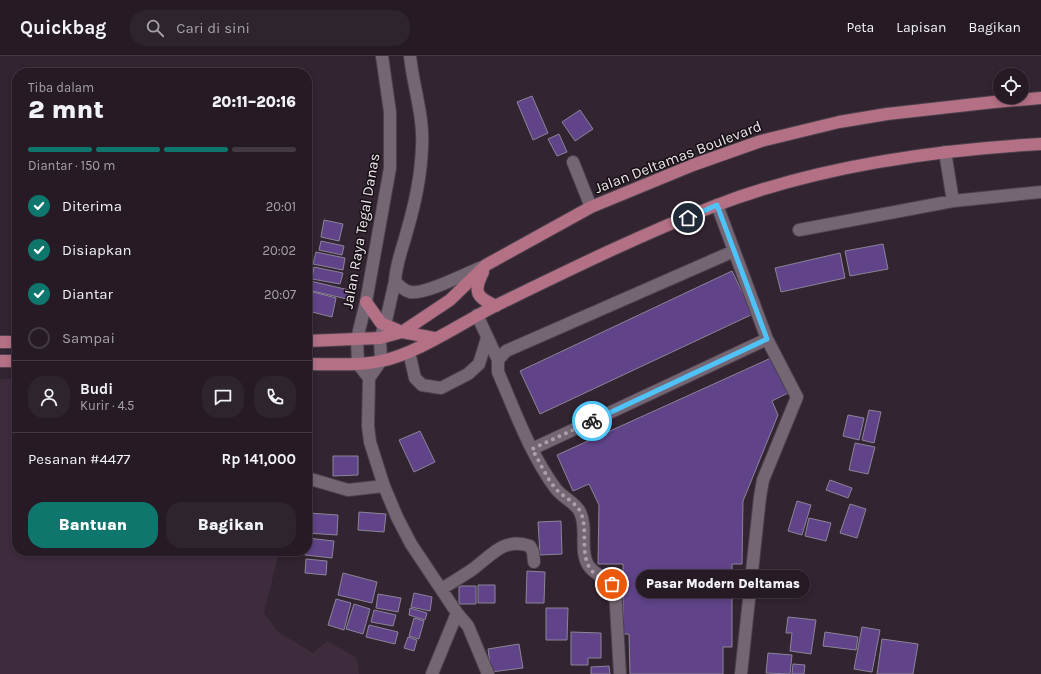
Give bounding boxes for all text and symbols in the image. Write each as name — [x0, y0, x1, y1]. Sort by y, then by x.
search box — [130, 10, 410, 46]
text: Quickbag — [20, 17, 106, 39]
icon: search — [144, 17, 166, 39]
text: Cari di sini — [176, 19, 250, 37]
text: Peta — [846, 19, 874, 36]
text: Lapisan — [896, 19, 946, 36]
text: Bagikan — [968, 19, 1021, 36]
map controls — [993, 68, 1029, 104]
button: locate — [993, 68, 1029, 104]
text: Tiba dalam — [28, 80, 94, 95]
text: 20:11–20:16 — [212, 93, 296, 111]
text: 2 mnt — [28, 94, 104, 125]
street label: Jalan Deltamas Boulevard — [592, 117, 764, 197]
street label: Jalan Raya Tegal Danas — [338, 152, 384, 310]
text: Diantar · 150 m — [28, 158, 115, 173]
icon: check — [28, 195, 50, 217]
text: Diterima — [62, 197, 122, 215]
text: 20:01 — [266, 199, 296, 214]
pin — [671, 201, 705, 235]
icon: home — [677, 207, 699, 229]
icon: check — [28, 239, 50, 261]
text: Disiapkan — [62, 241, 132, 259]
text: 20:02 — [263, 243, 296, 258]
icon: check — [28, 283, 50, 305]
text: Diantar — [62, 285, 113, 303]
text: 20:07 — [264, 287, 296, 302]
text: Sampai — [62, 329, 115, 347]
button: person — [28, 376, 70, 418]
button: chat — [202, 376, 244, 418]
button: phone — [254, 376, 296, 418]
text: Budi — [80, 380, 113, 398]
text: Kurir · 4.5 — [80, 398, 134, 413]
courier — [572, 401, 612, 441]
icon: bike — [581, 410, 603, 432]
text: Pesanan #4477 — [28, 450, 130, 468]
text: Rp 141,000 — [222, 450, 296, 468]
button: Bantuan — [28, 502, 158, 548]
button: Bagikan — [166, 502, 296, 548]
pin — [595, 567, 629, 601]
callout: Pasar Modern Deltamas — [636, 570, 810, 598]
icon: bag — [601, 573, 623, 595]
text: Pasar Modern Deltamas — [646, 576, 800, 591]

